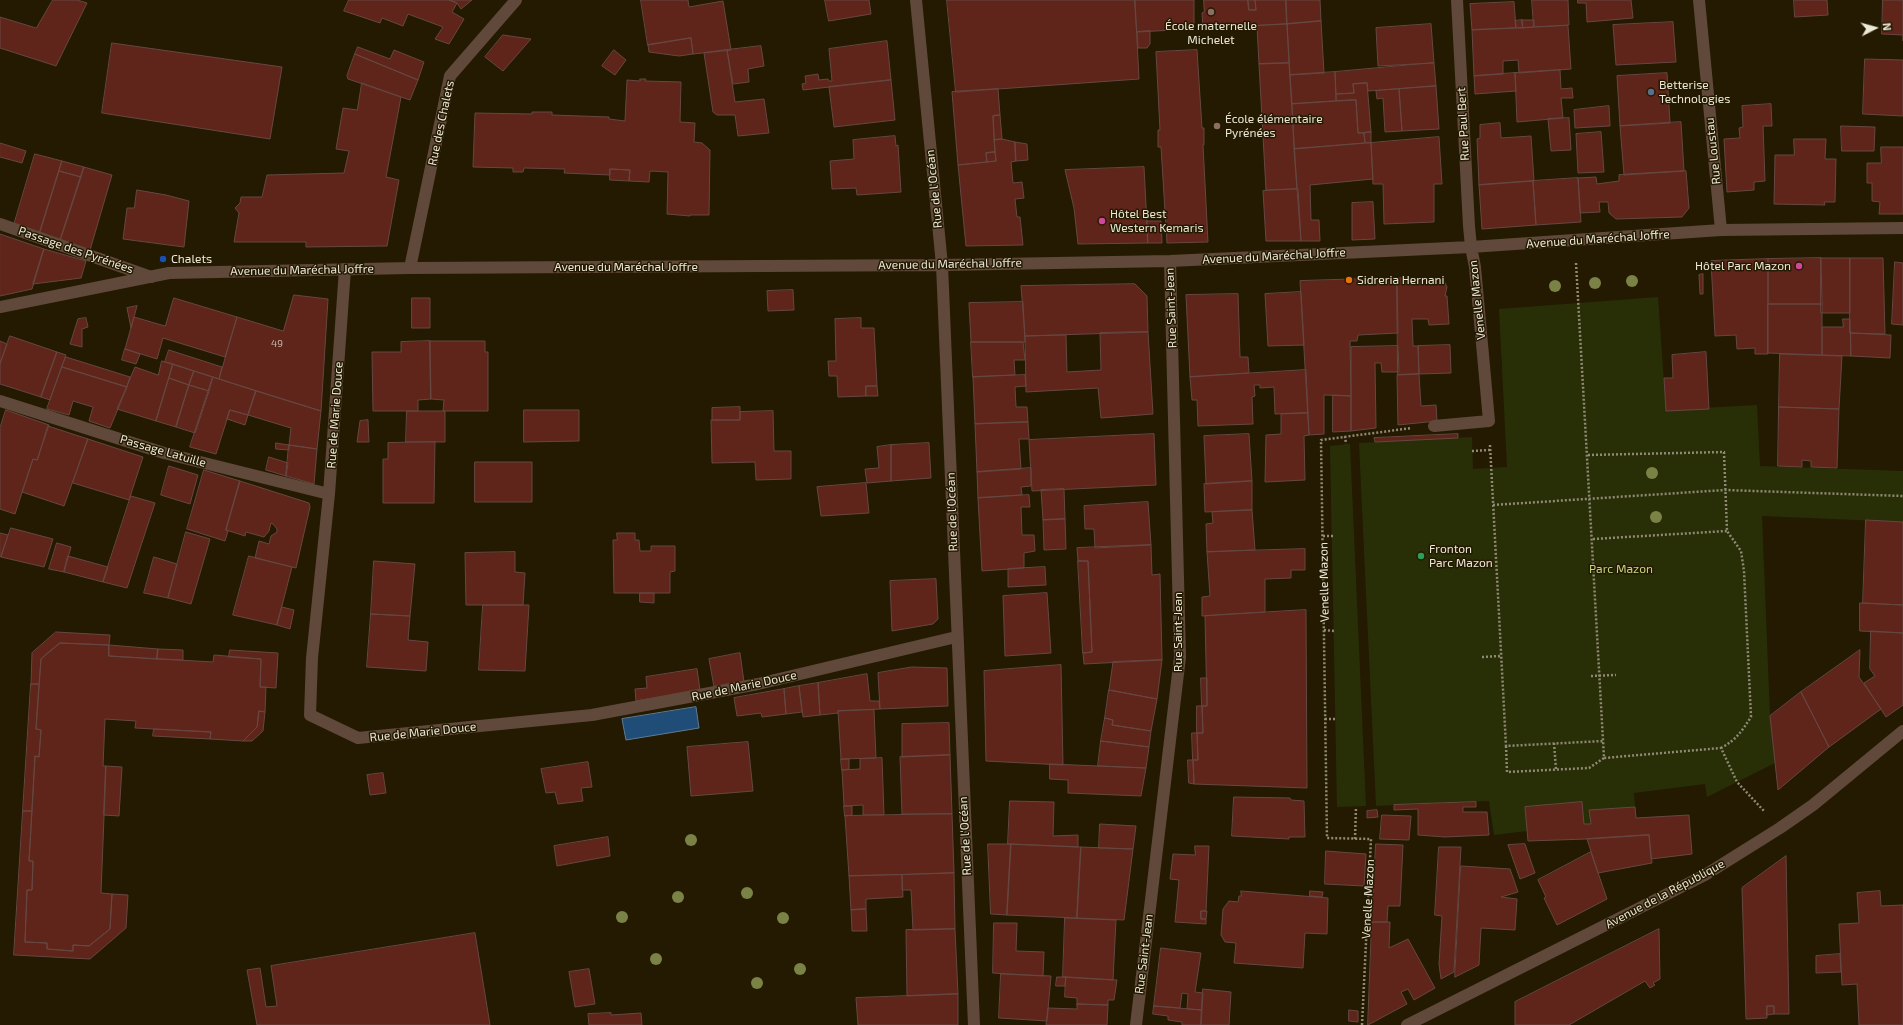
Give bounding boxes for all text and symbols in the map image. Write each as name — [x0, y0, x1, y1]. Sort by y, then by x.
marker: École maternelle Michelet — [1206, 7, 1216, 17]
north arrow — [1855, 8, 1895, 48]
place label: École maternelle Michelet — [1165, 19, 1257, 47]
text: N — [1881, 22, 1894, 31]
place label: Betterise Technologies — [1659, 78, 1730, 106]
street label: Rue des Chalets — [425, 79, 457, 167]
street label: Rue Paul Bert — [1454, 87, 1472, 161]
marker: Betterise Technologies — [1646, 87, 1656, 97]
place label: École élémentaire Pyrénées — [1225, 112, 1323, 140]
street label: Rue Loustau — [1702, 117, 1724, 185]
marker: École élémentaire Pyrénées — [1212, 121, 1222, 131]
street label: Rue de l'Océan — [923, 149, 945, 229]
place label: Hôtel Best Western Kemaris — [1110, 207, 1204, 235]
marker: Hôtel Best Western Kemaris — [1097, 216, 1107, 226]
street label: Passage des Pyrénées — [17, 224, 135, 276]
street label: Avenue du Maréchal Joffre — [1526, 227, 1670, 251]
street label: Avenue du Maréchal Joffre — [1202, 245, 1346, 267]
place label: Chalets — [171, 252, 212, 266]
marker: Chalets — [158, 254, 168, 264]
street label: Avenue du Maréchal Joffre — [878, 256, 1022, 272]
street label: Venelle Mazon — [1466, 259, 1488, 341]
place label: Hôtel Parc Mazon — [1695, 259, 1791, 273]
street label: Avenue du Maréchal Joffre — [554, 260, 698, 274]
marker: Hôtel Parc Mazon — [1794, 261, 1804, 271]
street label: Avenue du Maréchal Joffre — [230, 262, 374, 278]
street label: Rue Saint-Jean — [1162, 268, 1180, 348]
place label: Sidreria Hernani — [1357, 273, 1445, 287]
marker: Sidreria Hernani — [1344, 275, 1354, 285]
house number: 49 — [271, 338, 283, 350]
street label: Rue de Marie Douce — [324, 361, 346, 469]
street label: Passage Latuille — [118, 432, 208, 470]
street label: Rue de l'Océan — [943, 472, 961, 552]
street label: Venelle Mazon — [1316, 542, 1332, 622]
place label: Fronton Parc Mazon — [1429, 542, 1493, 570]
marker: Fronton Parc Mazon — [1416, 551, 1426, 561]
park label: Parc Mazon — [1589, 562, 1653, 576]
street label: Rue Saint-Jean — [1171, 592, 1185, 672]
street label: Rue de Marie Douce — [690, 668, 798, 704]
street label: Rue de Marie Douce — [369, 719, 477, 745]
street label: Rue de l'Océan — [956, 796, 974, 876]
street label: Avenue de la République — [1603, 856, 1727, 932]
street label: Venelle Mazon — [1359, 859, 1377, 939]
street label: Rue Saint-Jean — [1132, 913, 1156, 995]

